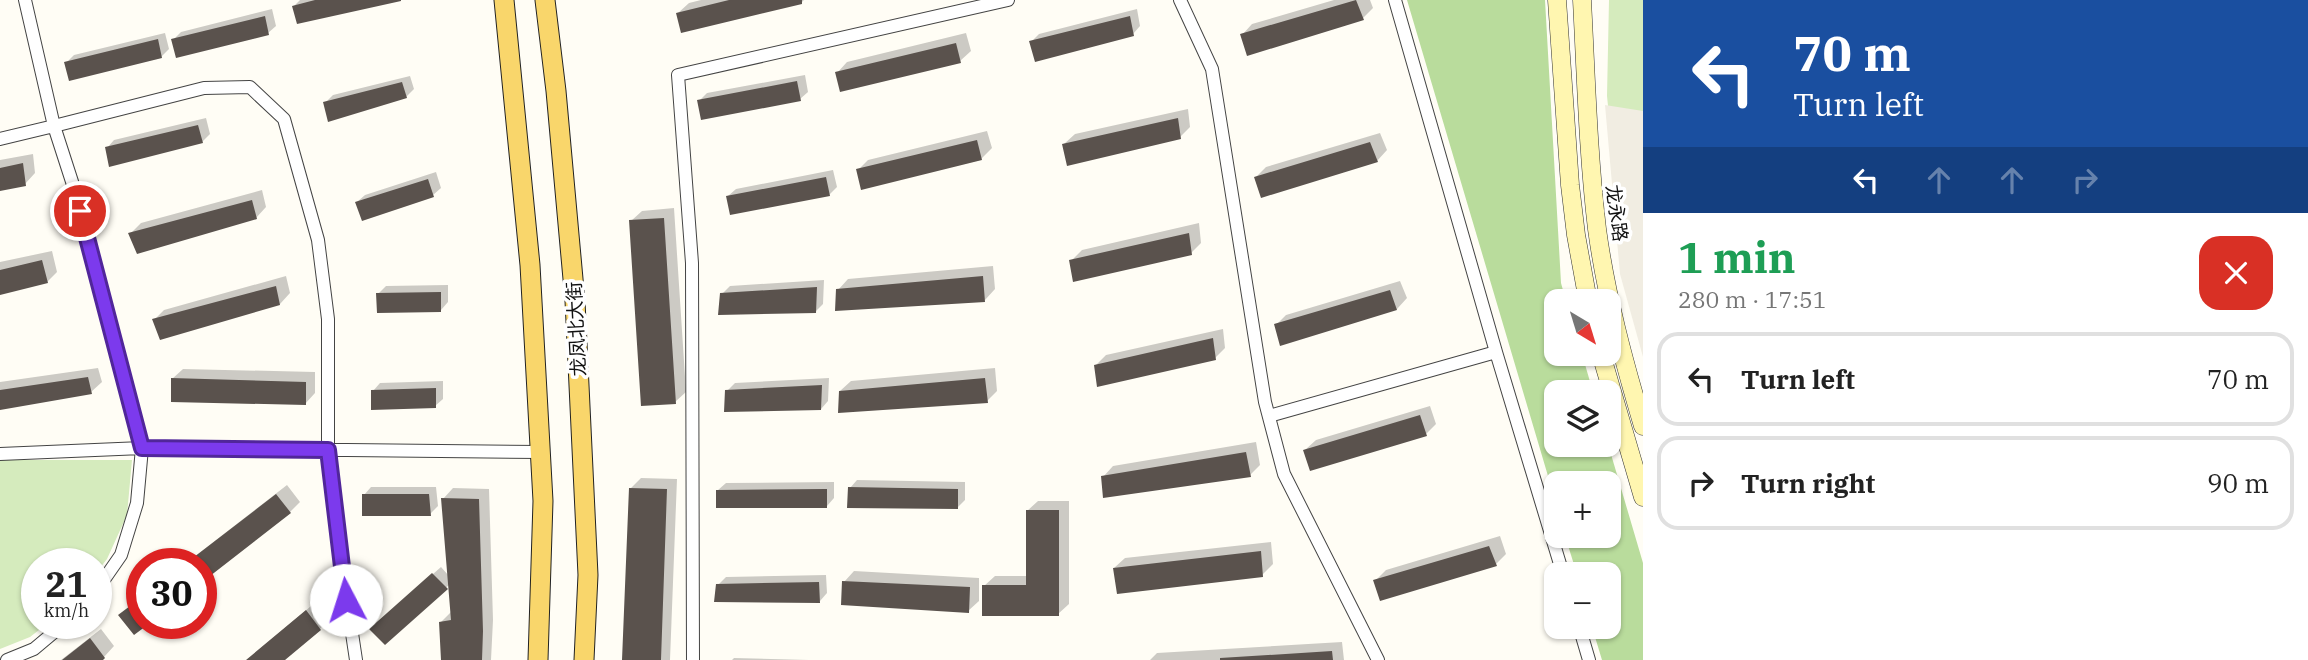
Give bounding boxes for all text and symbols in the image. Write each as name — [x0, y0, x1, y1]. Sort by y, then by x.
text: 70 m — [1793, 21, 1911, 84]
icon: left — [1678, 28, 1769, 119]
text: Turn left — [1793, 83, 1924, 125]
icon: left — [1847, 161, 1885, 199]
icon: ahead — [1920, 161, 1958, 199]
icon: ahead — [1993, 161, 2031, 199]
icon: right — [2066, 161, 2104, 199]
pin — [50, 181, 110, 241]
street label: 龙永路 — [1601, 183, 1633, 243]
icon: arrive — [61, 192, 99, 230]
text: 1 min — [1678, 230, 1796, 285]
button: close — [2199, 236, 2273, 310]
street label: 龙凤北大街 — [562, 281, 590, 377]
text: 280 m · 17:51 — [1678, 284, 1827, 314]
north arrow — [1544, 289, 1620, 366]
map controls — [1544, 289, 1621, 639]
icon: left — [1682, 360, 1720, 398]
text: Turn left — [1741, 362, 1855, 396]
text: 70 m — [2207, 362, 2269, 396]
button: layers — [1544, 380, 1621, 457]
icon: right — [1682, 464, 1720, 502]
text: Turn right — [1741, 466, 1875, 500]
text: 90 m — [2207, 466, 2269, 500]
button: + — [1544, 471, 1621, 548]
speed limit sign: 30 — [126, 548, 217, 639]
text: 21 — [45, 561, 88, 607]
button: − — [1544, 562, 1621, 639]
position arrow — [309, 563, 383, 637]
text: km/h — [44, 599, 89, 622]

